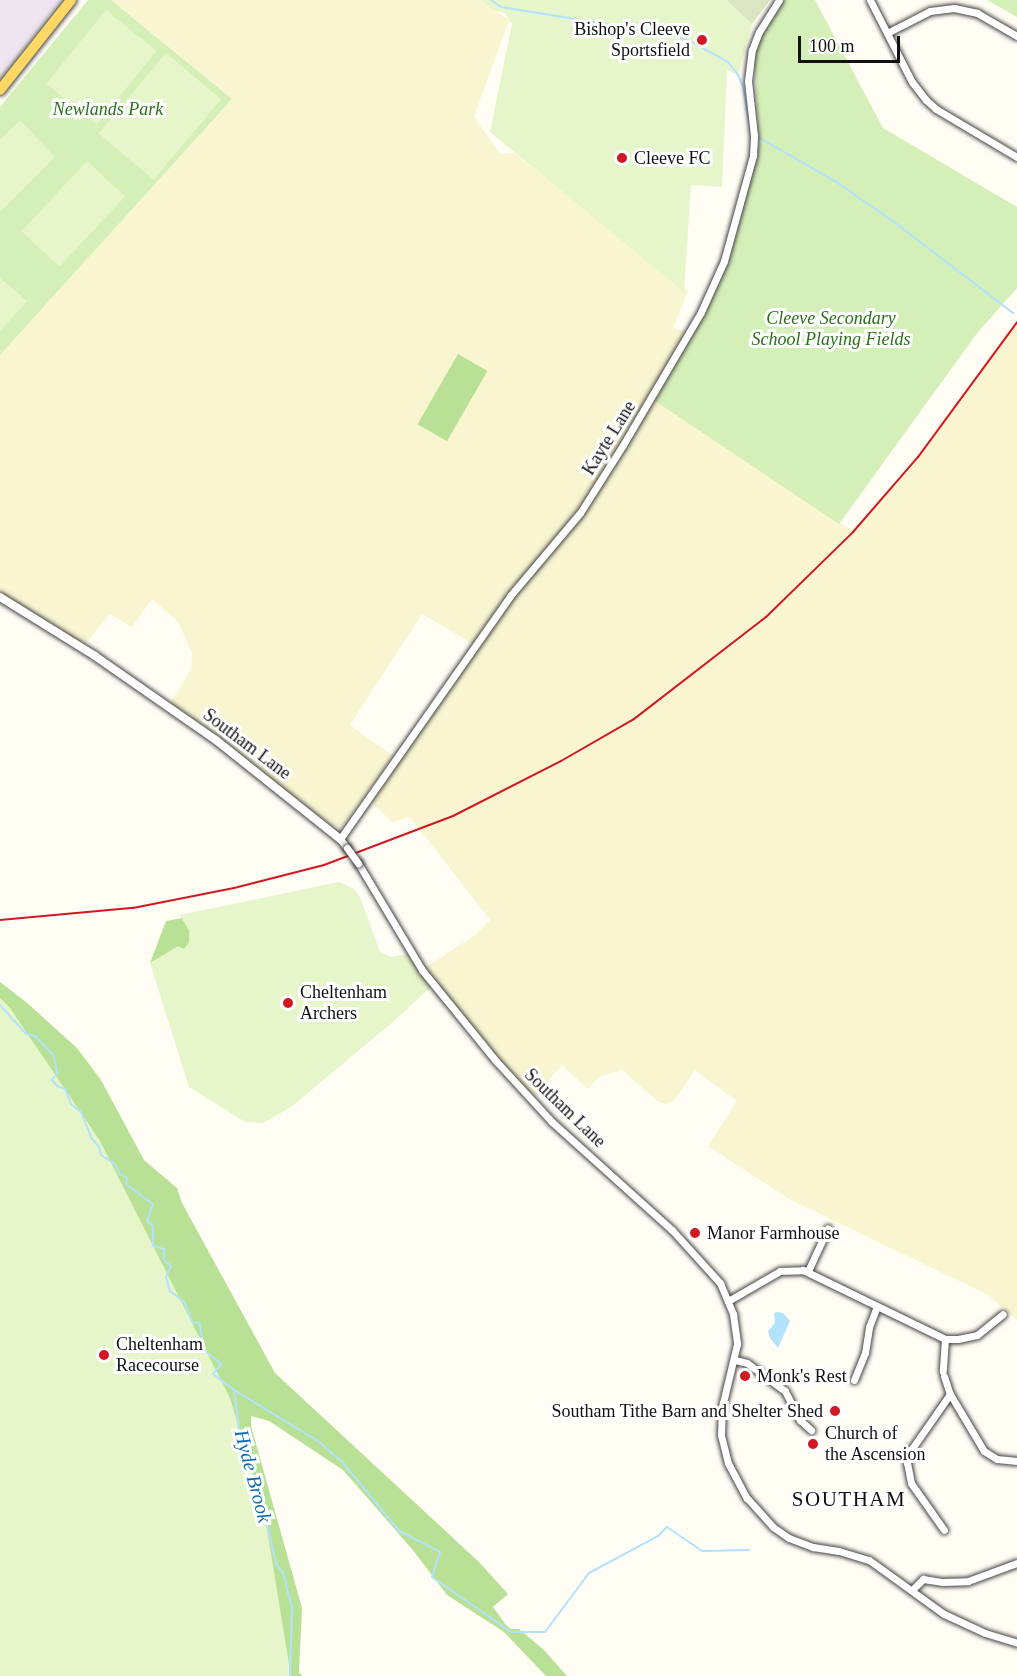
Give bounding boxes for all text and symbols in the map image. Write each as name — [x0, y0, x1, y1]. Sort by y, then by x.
place label: Bishop's Cleeve Sportsfield — [574, 19, 690, 62]
scale bar — [801, 24, 903, 62]
marker: Bishop's Cleeve Sportsfield — [695, 33, 709, 47]
text: 100 m — [809, 36, 855, 56]
park label: Newlands Park — [53, 98, 163, 120]
place label: Cleeve FC — [634, 147, 710, 169]
marker: Cleeve FC — [615, 151, 629, 165]
park label: Cleeve Secondary School Playing Fields — [752, 308, 910, 350]
street label: Kayte Lane — [578, 397, 640, 479]
street label: Southam Lane — [199, 704, 295, 784]
place label: Cheltenham Archers — [300, 982, 387, 1024]
marker: Cheltenham Archers — [281, 996, 295, 1010]
street label: Southam Lane — [520, 1064, 610, 1152]
place label: Manor Farmhouse — [707, 1222, 839, 1244]
marker: Manor Farmhouse — [688, 1226, 702, 1240]
place label: Cheltenham Racecourse — [116, 1334, 203, 1376]
marker: Cheltenham Racecourse — [97, 1348, 111, 1362]
place label: Monk's Rest — [757, 1365, 847, 1387]
marker: Monk's Rest — [738, 1369, 752, 1383]
place label: Southam Tithe Barn and Shelter Shed — [551, 1400, 823, 1422]
marker: Southam Tithe Barn and Shelter Shed — [828, 1404, 842, 1418]
place label: Church of the Ascension — [825, 1423, 926, 1466]
water label: Hyde Brook — [229, 1427, 277, 1525]
marker: Church of the Ascension — [806, 1437, 820, 1451]
district label: SOUTHAM — [792, 1486, 906, 1512]

